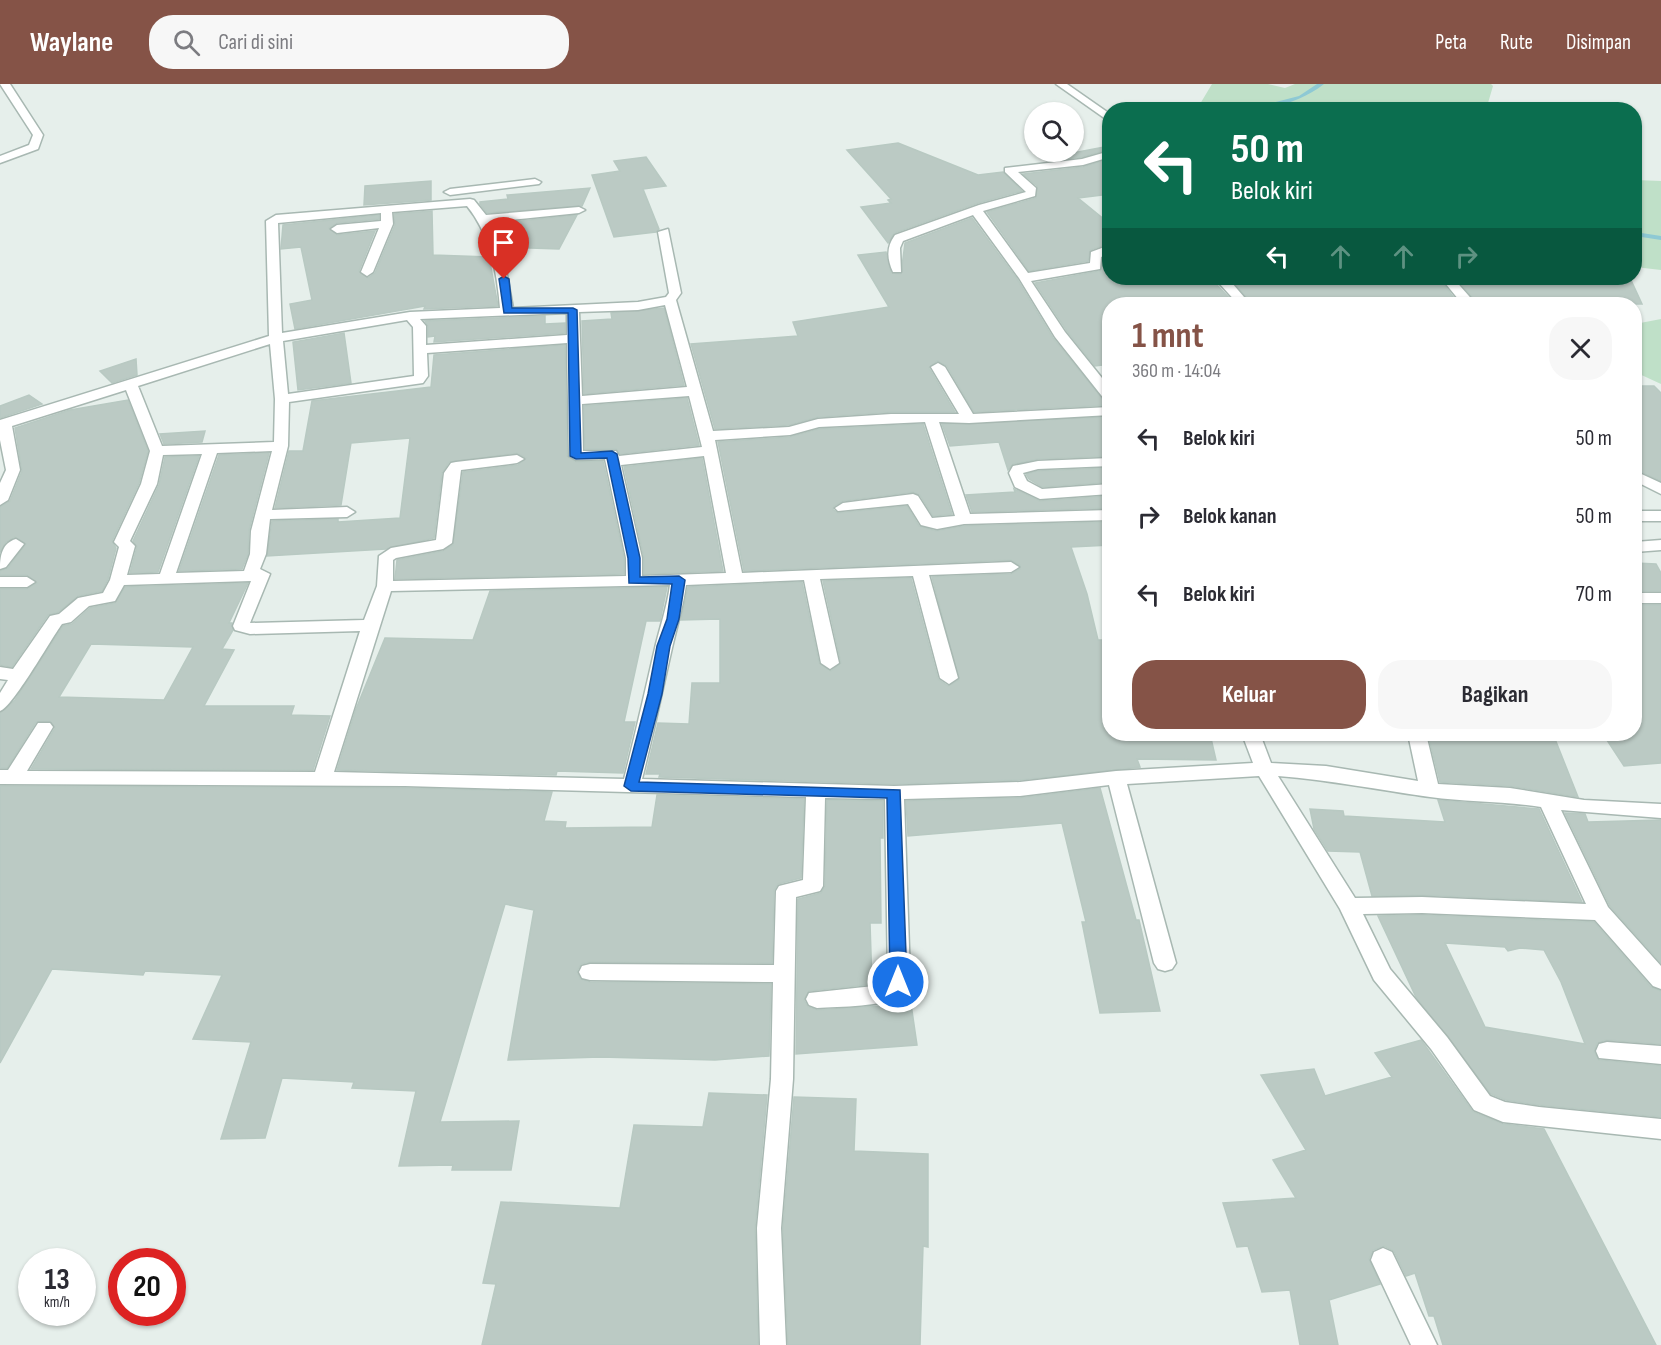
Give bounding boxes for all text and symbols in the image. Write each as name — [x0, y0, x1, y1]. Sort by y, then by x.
search box — [149, 15, 569, 69]
text: Waylane — [30, 26, 113, 59]
icon: search — [170, 26, 203, 59]
text: Cari di sini — [218, 29, 293, 56]
text: Peta — [1435, 30, 1467, 55]
text: Rute — [1500, 30, 1533, 55]
text: Disimpan — [1566, 30, 1631, 55]
map controls — [1024, 102, 1084, 162]
button: search — [1024, 102, 1084, 162]
text: 50 m — [1231, 124, 1304, 175]
icon: left — [1132, 126, 1210, 204]
text: Belok kiri — [1231, 175, 1313, 207]
pin — [478, 217, 529, 279]
icon: arrive — [487, 226, 520, 259]
icon: left — [1261, 240, 1294, 273]
icon: ahead — [1324, 240, 1357, 273]
icon: ahead — [1387, 240, 1420, 273]
icon: right — [1450, 240, 1483, 273]
text: 1 mnt — [1132, 315, 1204, 358]
button: close — [1549, 317, 1612, 380]
text: 360 m · 14:04 — [1132, 359, 1221, 383]
icon: left — [1132, 422, 1165, 455]
text: Belok kiri — [1183, 425, 1255, 452]
text: 50 m — [1576, 425, 1612, 452]
icon: right — [1132, 500, 1165, 533]
text: Belok kanan — [1183, 503, 1276, 530]
text: 50 m — [1576, 503, 1612, 530]
icon: left — [1132, 578, 1165, 611]
text: Belok kiri — [1183, 581, 1255, 608]
text: 70 m — [1576, 581, 1612, 608]
button: Keluar — [1132, 660, 1366, 729]
button: Bagikan — [1378, 660, 1612, 729]
position arrow — [866, 950, 930, 1014]
speed limit sign: 20 — [108, 1248, 186, 1326]
text: 13 — [44, 1262, 70, 1298]
text: km/h — [44, 1293, 70, 1312]

